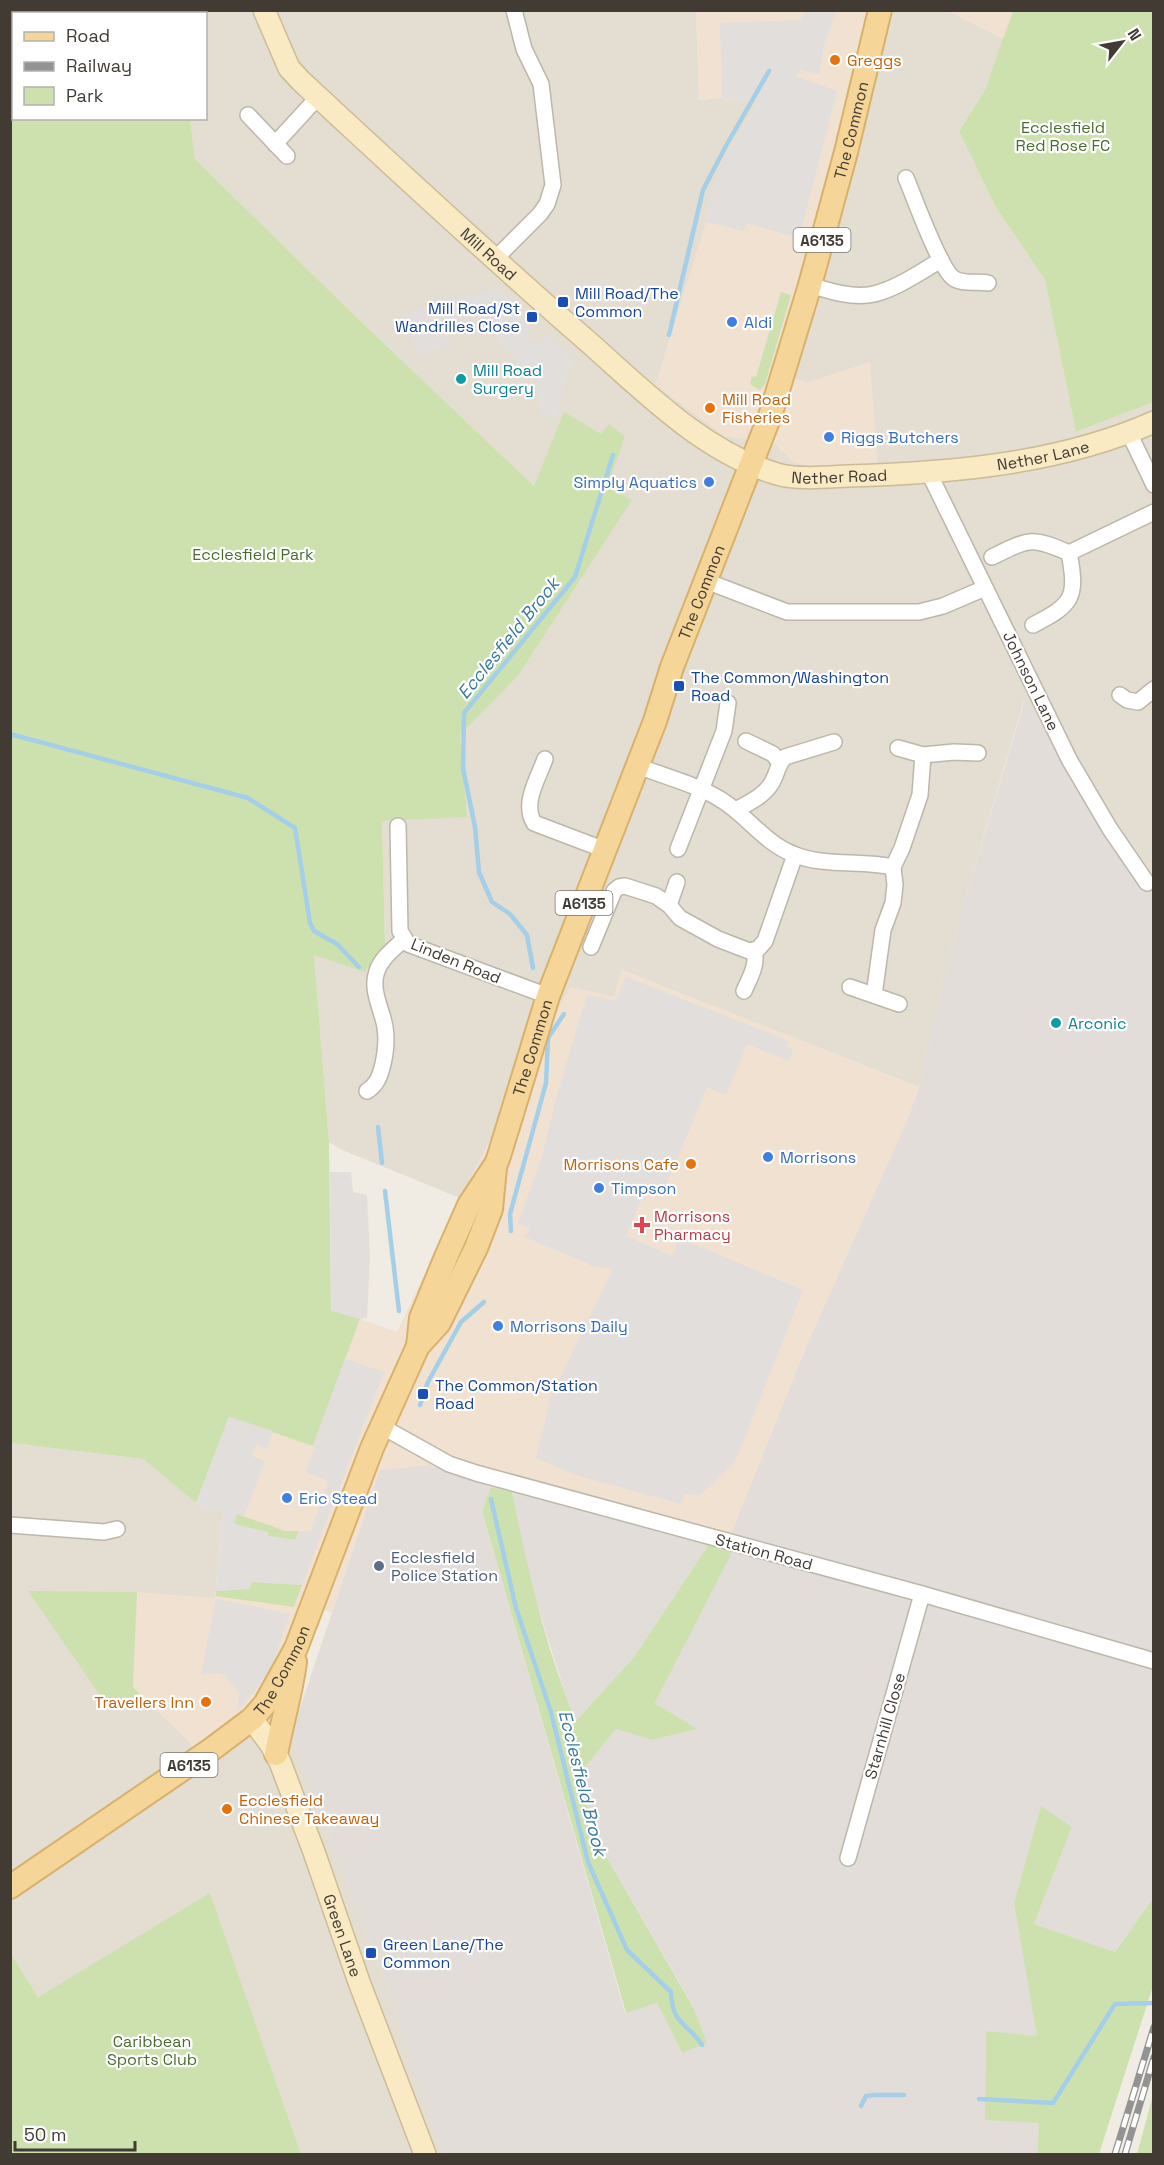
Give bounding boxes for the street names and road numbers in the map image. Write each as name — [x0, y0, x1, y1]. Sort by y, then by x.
street label: The Common — [829, 79, 873, 182]
street label: Mill Road — [456, 223, 521, 285]
road number: A6135 — [794, 228, 850, 252]
street label: Nether Lane — [995, 435, 1092, 475]
street label: Nether Road — [791, 464, 888, 488]
street label: The Common — [673, 542, 729, 643]
street label: Johnson Lane — [998, 628, 1064, 734]
road number: A6135 — [556, 891, 612, 915]
street label: Linden Road — [408, 933, 504, 989]
street label: The Common — [507, 997, 557, 1099]
street label: Station Road — [713, 1529, 815, 1575]
street label: The Common — [249, 1622, 314, 1720]
street label: Starnhill Close — [860, 1670, 910, 1782]
road number: A6135 — [160, 1753, 218, 1777]
street label: Green Lane — [319, 1891, 367, 1980]

